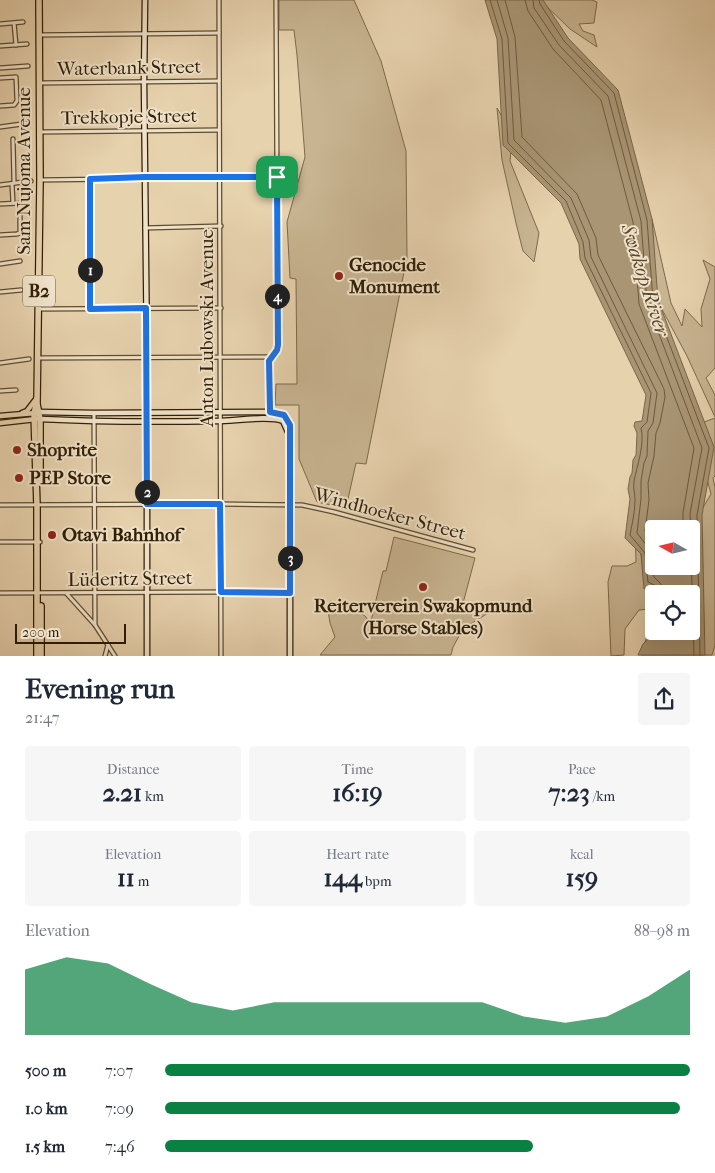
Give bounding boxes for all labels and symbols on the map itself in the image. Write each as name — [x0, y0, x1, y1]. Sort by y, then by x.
street label: Waterbank Street — [56, 56, 201, 80]
street label: Sam Nujoma Avenue — [13, 87, 35, 255]
street label: Trekkopje Street — [61, 105, 198, 129]
pin — [256, 156, 298, 198]
water label: Swakop River — [616, 220, 675, 341]
street label: Anton Lubowski Avenue — [196, 229, 218, 428]
place label: Genocide Monument — [348, 254, 440, 298]
pin: 1 — [78, 258, 102, 282]
marker: Genocide Monument — [333, 270, 345, 282]
road number: B2 — [23, 276, 55, 306]
pin: 4 — [264, 284, 290, 308]
place label: Shoprite — [27, 439, 98, 461]
marker: Shoprite — [11, 444, 23, 456]
place label: PEP Store — [29, 467, 112, 489]
marker: PEP Store — [13, 472, 25, 484]
pin: 2 — [134, 480, 160, 504]
street label: Windhoeker Street — [311, 483, 468, 545]
north arrow — [645, 520, 700, 575]
place label: Otavi Bahnhof — [62, 524, 185, 546]
marker: Otavi Bahnhof — [46, 529, 58, 541]
pin: 3 — [278, 546, 302, 570]
street label: Lüderitz Street — [67, 567, 193, 591]
marker: Reiterverein Swakopmund (Horse Stables) — [417, 581, 429, 593]
place label: Reiterverein Swakopmund (Horse Stables) — [314, 595, 533, 639]
scale bar — [15, 620, 126, 644]

